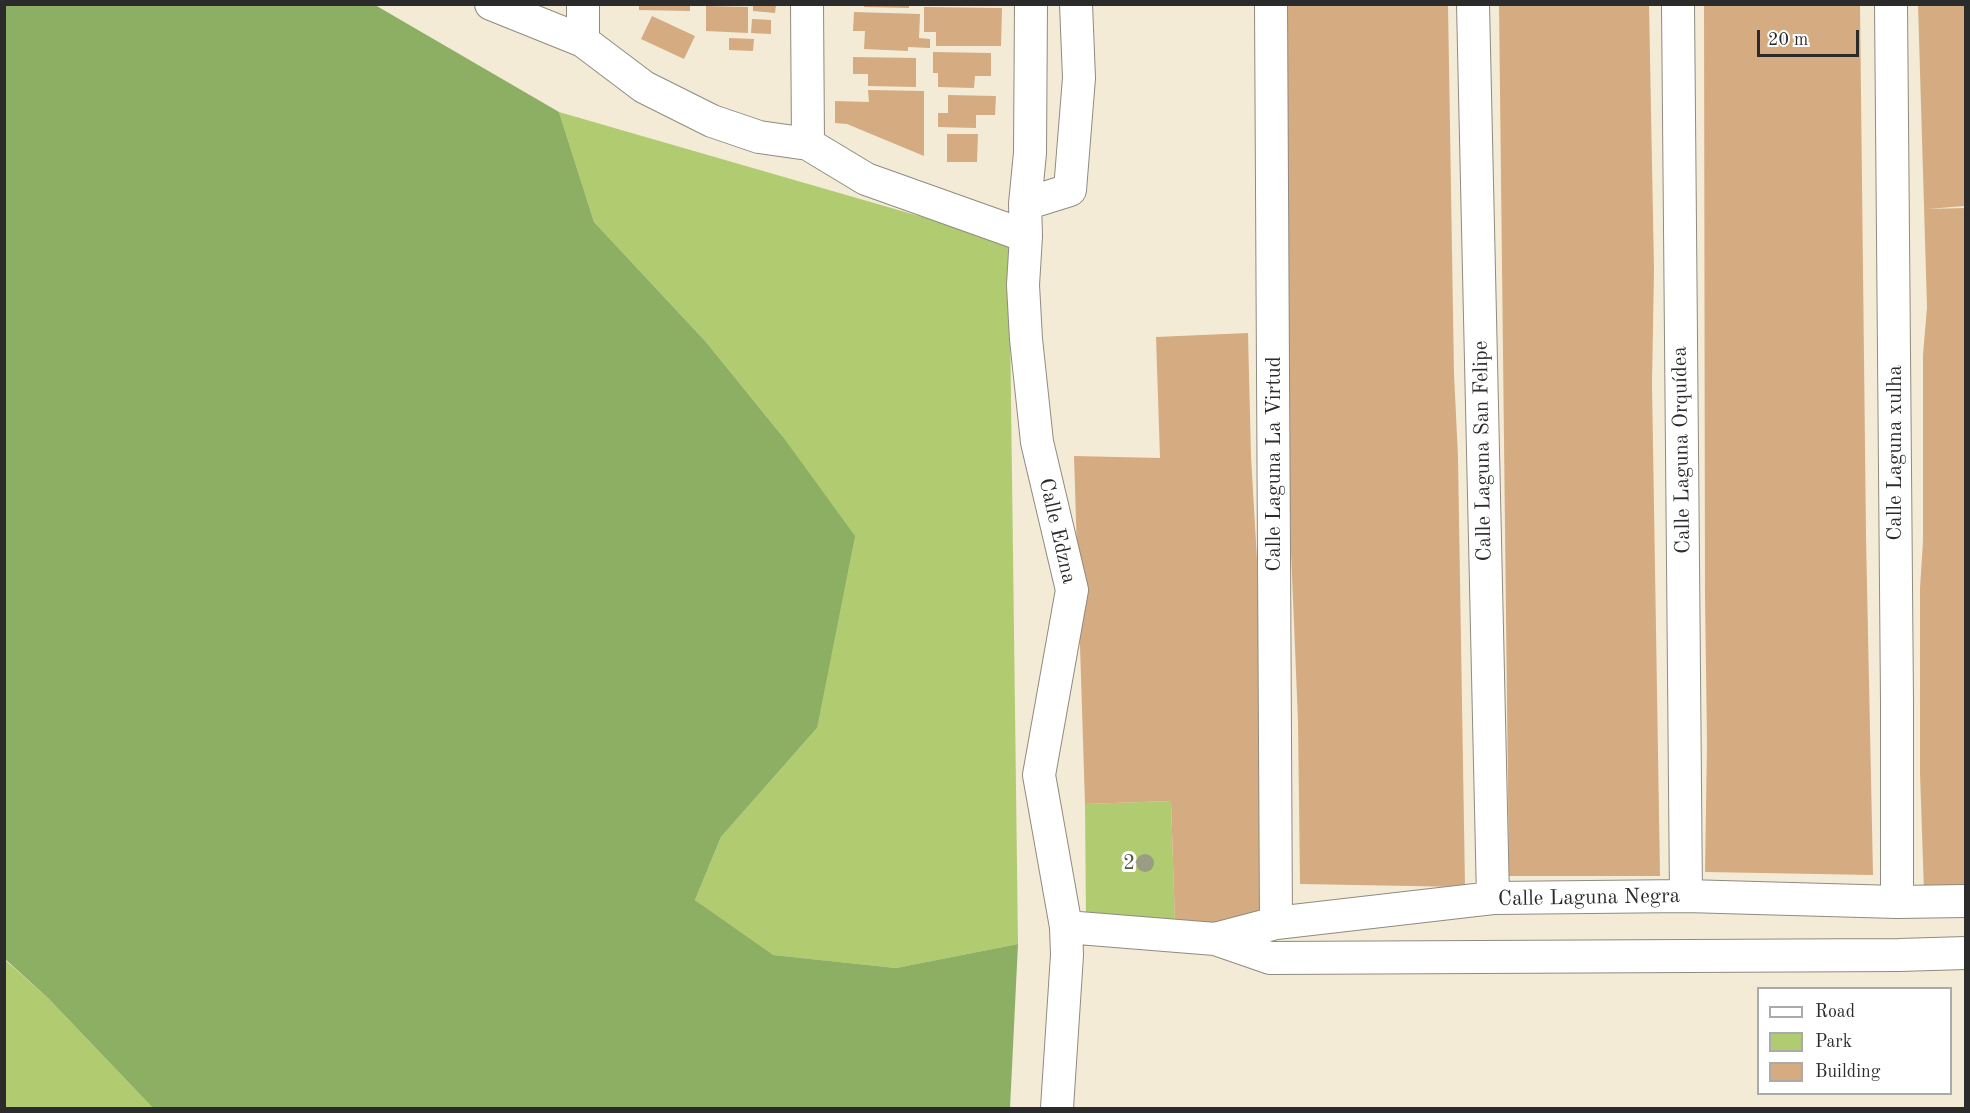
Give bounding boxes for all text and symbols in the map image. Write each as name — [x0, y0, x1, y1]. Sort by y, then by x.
scale bar — [1760, 18, 1862, 56]
text: 20 m — [1768, 31, 1808, 49]
street label: Calle Laguna San Felipe — [1468, 340, 1498, 562]
street label: Calle Laguna Orquídea — [1668, 346, 1696, 554]
street label: Calle Laguna La Virtud — [1261, 356, 1287, 572]
street label: Calle Laguna xulha — [1882, 365, 1908, 541]
street label: Calle Edzna — [1033, 476, 1081, 586]
park label: 2 — [1123, 850, 1135, 876]
street label: Calle Laguna Negra — [1498, 884, 1680, 912]
legend — [1757, 987, 1952, 1095]
text: Road — [1815, 1003, 1855, 1021]
text: Park — [1815, 1033, 1852, 1051]
text: Building — [1815, 1063, 1880, 1081]

